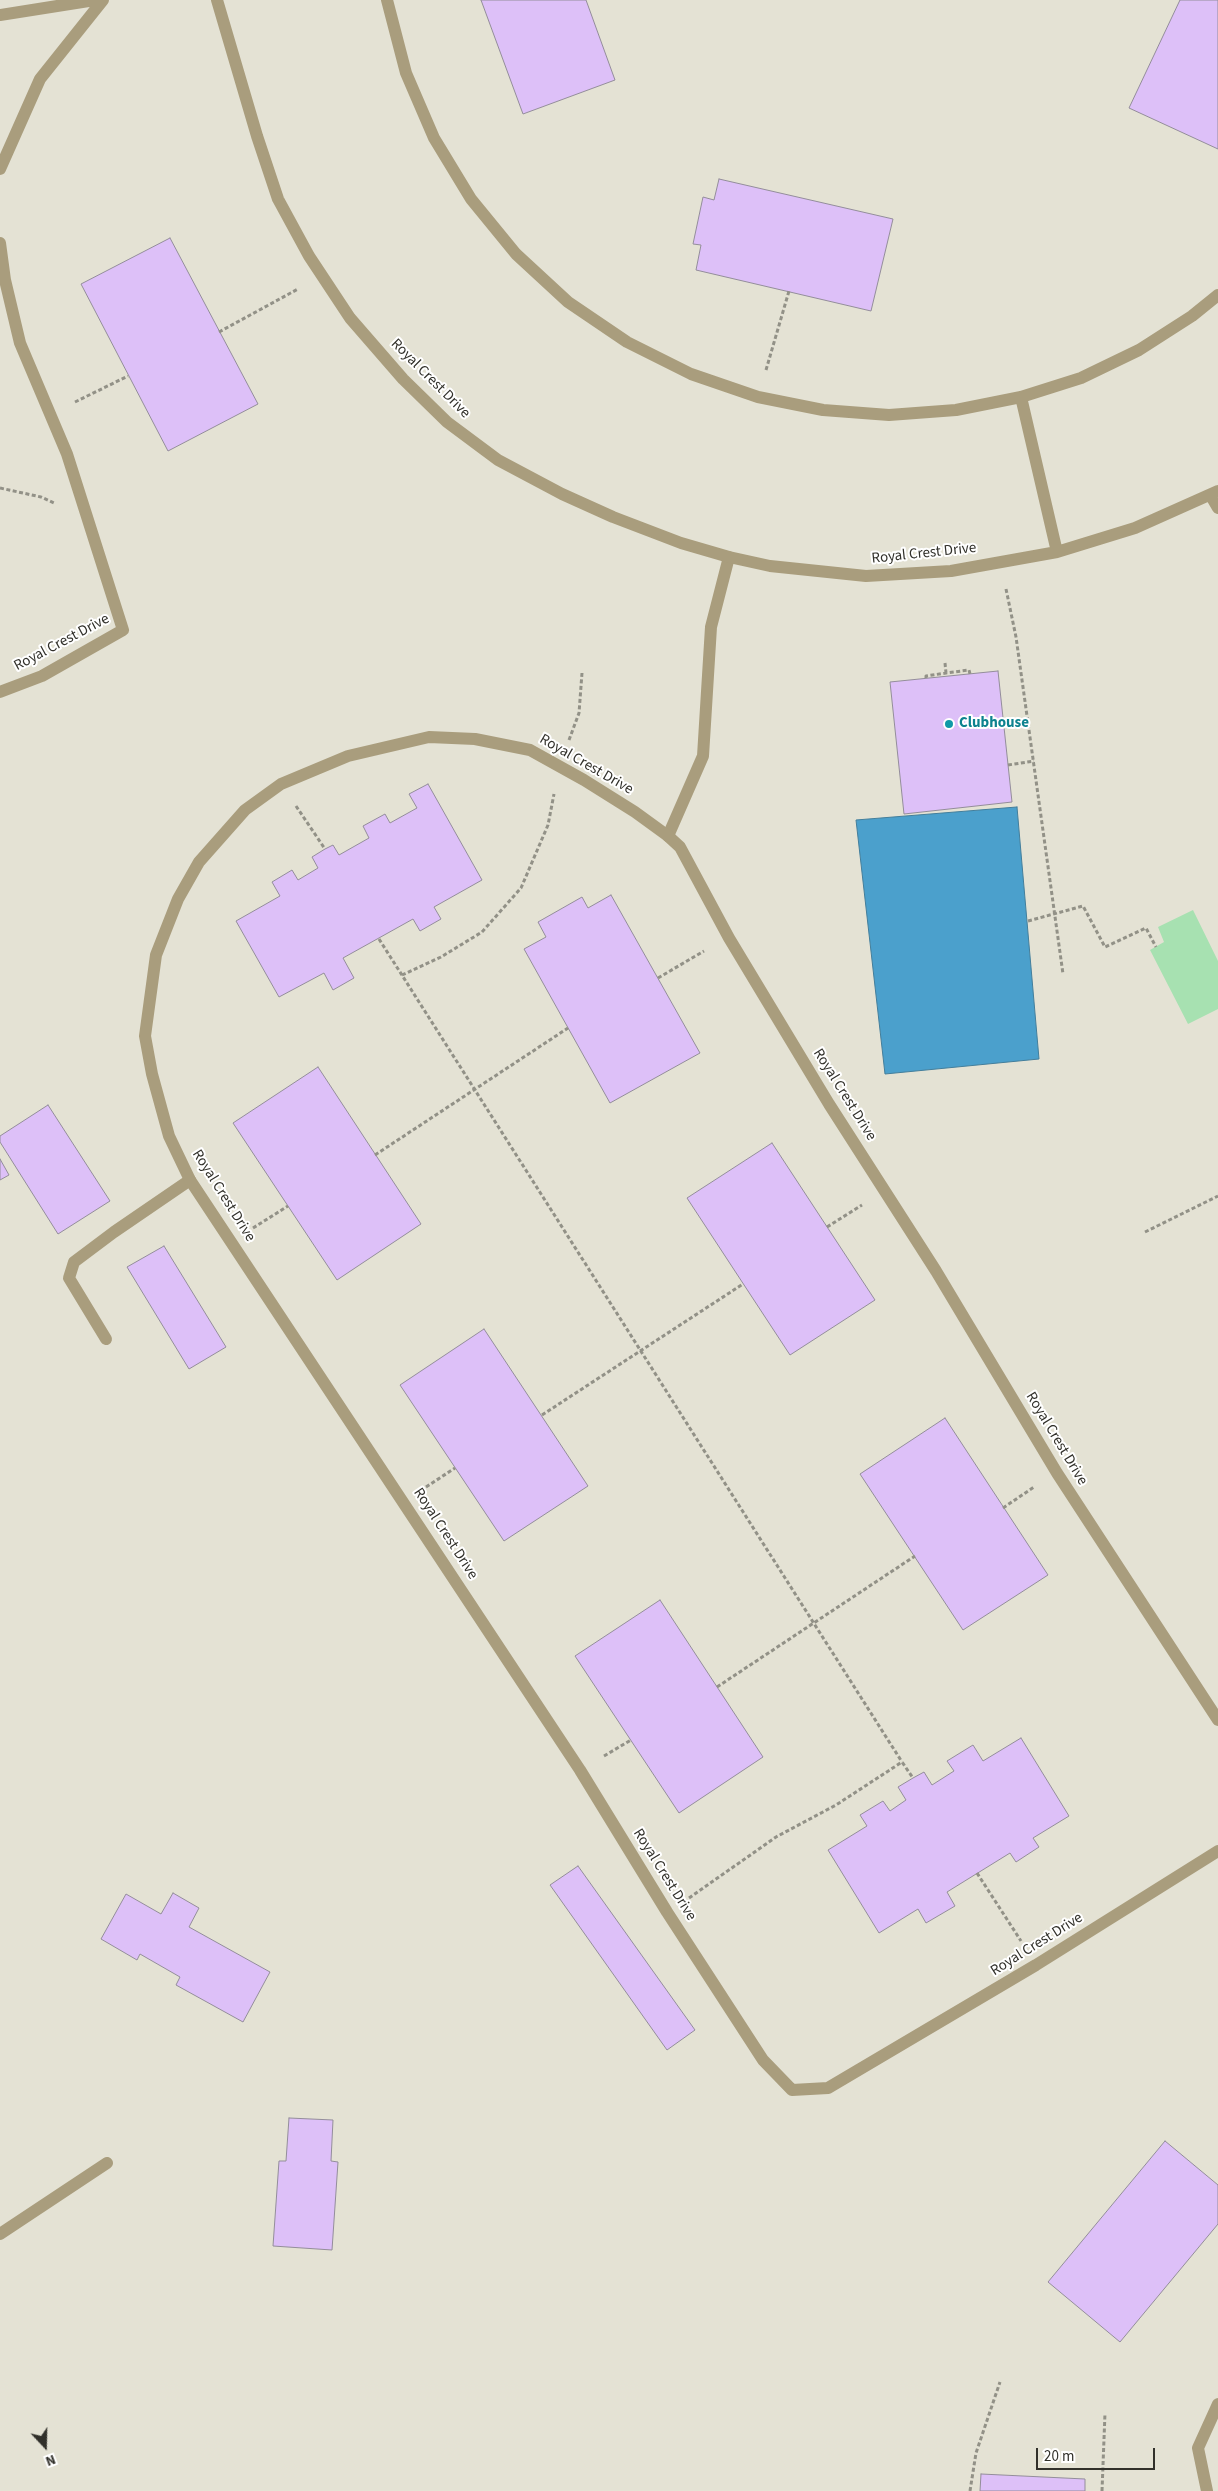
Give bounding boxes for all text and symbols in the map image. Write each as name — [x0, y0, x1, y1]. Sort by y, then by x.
street label: Royal Crest Drive — [386, 335, 474, 423]
street label: Royal Crest Drive — [871, 540, 977, 568]
street label: Royal Crest Drive — [11, 610, 113, 676]
place label: Clubhouse — [959, 715, 1029, 733]
marker: Clubhouse — [943, 718, 955, 730]
street label: Royal Crest Drive — [536, 731, 636, 799]
street label: Royal Crest Drive — [809, 1046, 879, 1144]
street label: Royal Crest Drive — [188, 1147, 258, 1245]
street label: Royal Crest Drive — [1021, 1389, 1091, 1489]
street label: Royal Crest Drive — [409, 1485, 481, 1583]
street label: Royal Crest Drive — [629, 1826, 699, 1924]
street label: Royal Crest Drive — [988, 1910, 1086, 1980]
north arrow — [20, 2421, 70, 2471]
scale bar — [1038, 2438, 1157, 2470]
text: 20 m — [1044, 2446, 1074, 2467]
text: N — [42, 2449, 58, 2471]

